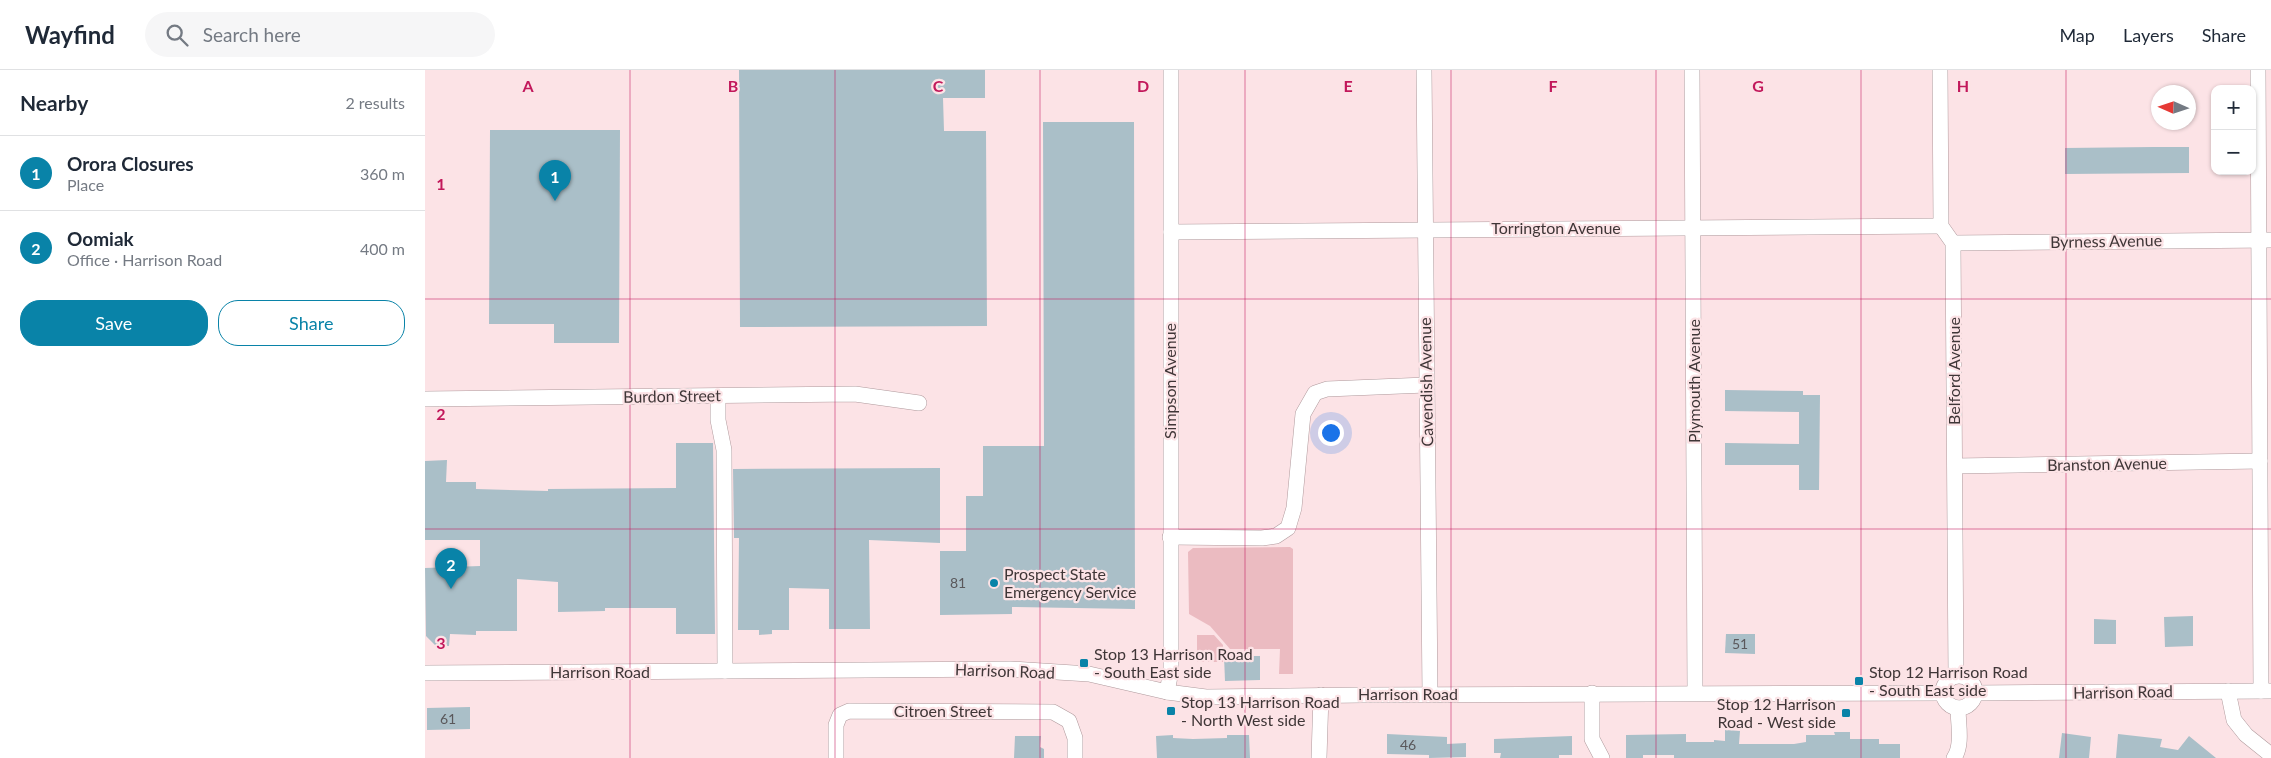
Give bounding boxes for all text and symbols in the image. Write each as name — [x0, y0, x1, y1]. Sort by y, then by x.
search box — [145, 12, 495, 57]
text: Wayfind — [25, 20, 115, 49]
icon: search — [163, 21, 191, 49]
text: Search here — [203, 23, 301, 46]
text: Map — [2059, 24, 2095, 46]
text: Layers — [2123, 24, 2174, 46]
text: Share — [2202, 24, 2246, 46]
text: A — [521, 76, 534, 95]
text: B — [728, 76, 738, 95]
text: C — [933, 76, 944, 95]
text: D — [1137, 76, 1149, 95]
text: E — [1343, 76, 1353, 95]
text: F — [1548, 76, 1558, 95]
text: G — [1752, 76, 1764, 95]
text: H — [1957, 76, 1969, 95]
north arrow — [2151, 85, 2196, 130]
map controls — [2211, 85, 2256, 175]
button: + — [2211, 85, 2256, 130]
text: Nearby — [20, 90, 88, 115]
text: 2 results — [345, 93, 405, 112]
button: − — [2211, 130, 2256, 175]
text: Orora Closures — [67, 152, 194, 175]
pin: 1 — [539, 160, 571, 201]
text: 1 — [31, 164, 41, 183]
text: 360 m — [360, 164, 405, 183]
text: 1 — [436, 174, 446, 193]
text: Place — [67, 175, 104, 194]
street label: Torrington Avenue — [1491, 218, 1621, 237]
text: Oomiak — [67, 227, 134, 250]
street label: Byrness Avenue — [2050, 230, 2162, 251]
text: 2 — [31, 239, 41, 258]
text: 400 m — [360, 239, 405, 258]
text: Office · Harrison Road — [67, 250, 222, 269]
button: Save — [20, 300, 208, 346]
button: Share — [218, 300, 405, 346]
street label: Cavendish Avenue — [1415, 317, 1436, 447]
street label: Belford Avenue — [1944, 317, 1963, 425]
street label: Plymouth Avenue — [1684, 319, 1703, 443]
street label: Simpson Avenue — [1160, 323, 1179, 439]
street label: Burdon Street — [623, 385, 721, 406]
text: 2 — [436, 404, 446, 423]
your location — [1318, 420, 1344, 446]
street label: Branston Avenue — [2047, 453, 2167, 474]
pin: 2 — [435, 548, 467, 589]
place label: Prospect State Emergency Service — [1004, 564, 1136, 601]
house number: 81 — [950, 574, 966, 591]
marker: Prospect State Emergency Service — [988, 577, 1000, 589]
text: 3 — [436, 633, 446, 652]
house number: 51 — [1732, 635, 1748, 652]
place label: Stop 13 Harrison Road - South East side — [1094, 644, 1253, 681]
marker: Stop 13 Harrison Road - South East side — [1078, 657, 1090, 669]
street label: Harrison Road — [955, 659, 1055, 682]
street label: Harrison Road — [550, 662, 650, 681]
place label: Stop 12 Harrison Road - South East side — [1869, 662, 2028, 699]
marker: Stop 12 Harrison Road - South East side — [1853, 675, 1865, 687]
street label: Harrison Road — [2073, 681, 2173, 702]
street label: Harrison Road — [1358, 684, 1458, 703]
place label: Stop 13 Harrison Road - North West side — [1181, 692, 1340, 729]
place label: Stop 12 Harrison Road - West side — [1717, 694, 1836, 731]
street label: Citroen Street — [894, 701, 992, 720]
marker: Stop 13 Harrison Road - North West side — [1165, 705, 1177, 717]
marker: Stop 12 Harrison Road - West side — [1840, 707, 1852, 719]
house number: 61 — [440, 710, 456, 727]
house number: 46 — [1400, 736, 1416, 753]

